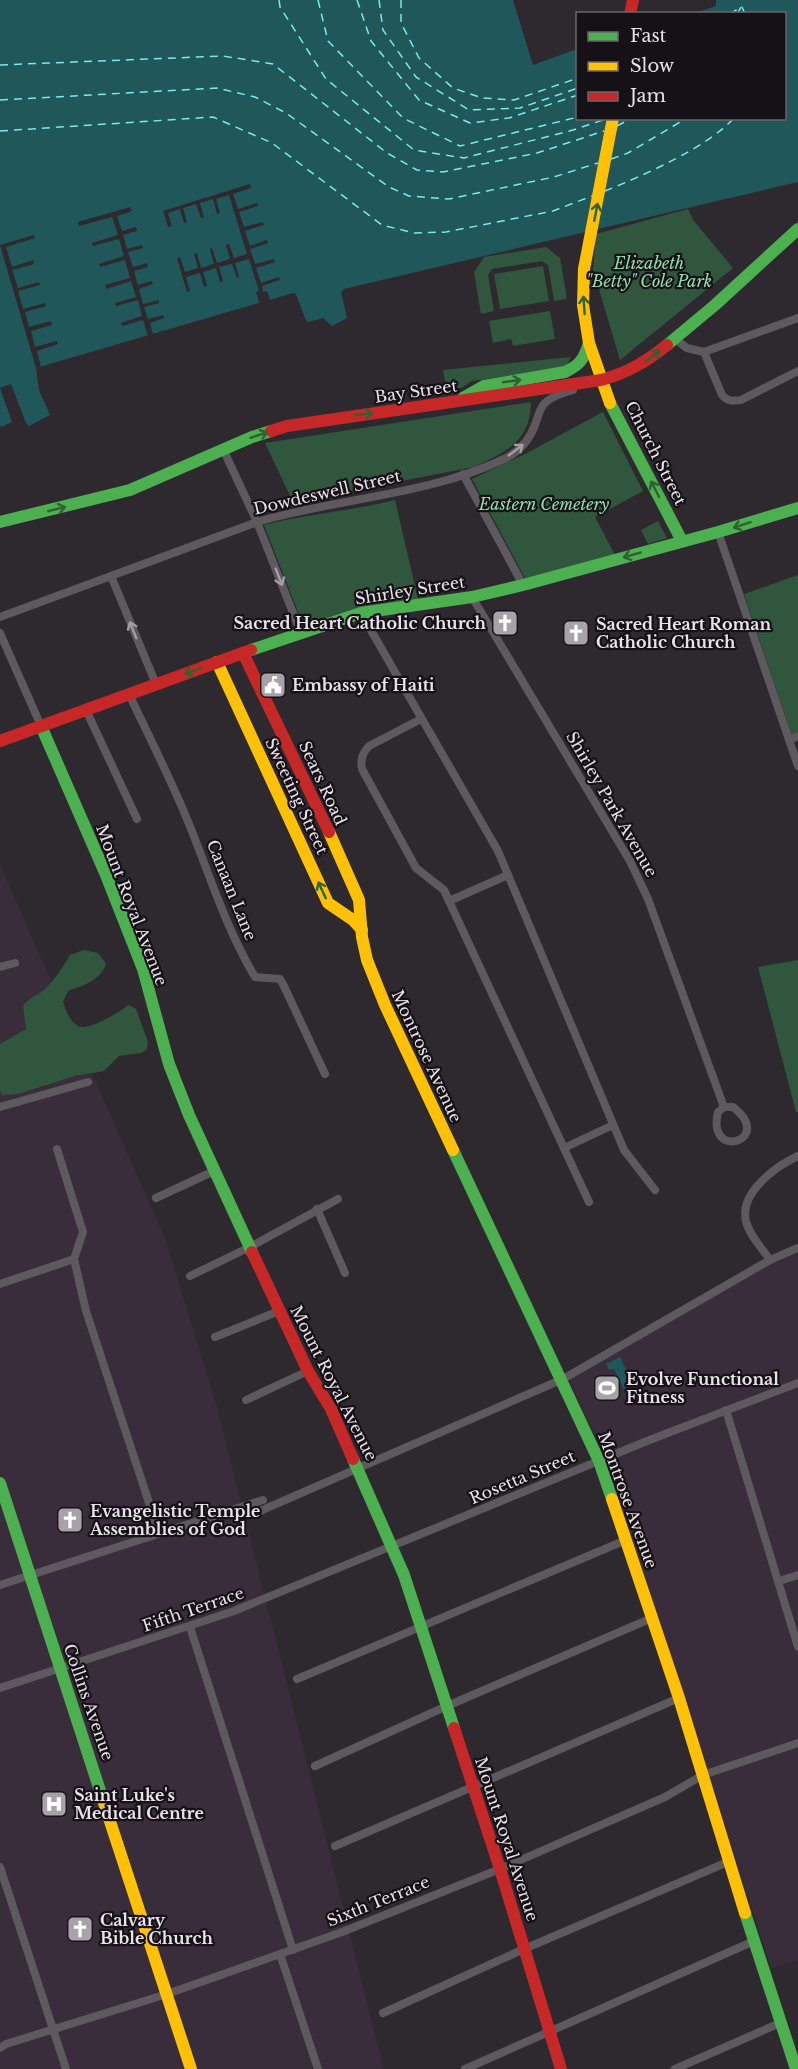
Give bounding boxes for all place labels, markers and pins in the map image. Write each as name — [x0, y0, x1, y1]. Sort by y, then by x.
church icon: Sacred Heart Catholic Church — [490, 608, 520, 638]
place label: Sacred Heart Catholic Church — [234, 613, 487, 633]
place label: Sacred Heart Roman Catholic Church — [596, 614, 771, 652]
church icon: Sacred Heart Roman Catholic Church — [561, 618, 591, 648]
public building icon: Embassy of Haiti — [258, 670, 288, 700]
place label: Embassy of Haiti — [292, 675, 435, 695]
place label: Evolve Functional Fitness — [626, 1369, 779, 1407]
sports icon: Evolve Functional Fitness — [592, 1373, 622, 1403]
place label: Evangelistic Temple Assemblies of God — [89, 1501, 260, 1539]
church icon: Evangelistic Temple Assemblies of God — [55, 1505, 85, 1535]
place label: Saint Luke's Medical Centre — [74, 1785, 204, 1823]
hospital icon: Saint Luke's Medical Centre — [39, 1789, 69, 1819]
place label: Calvary Bible Church — [100, 1910, 213, 1948]
church icon: Calvary Bible Church — [65, 1914, 95, 1944]

